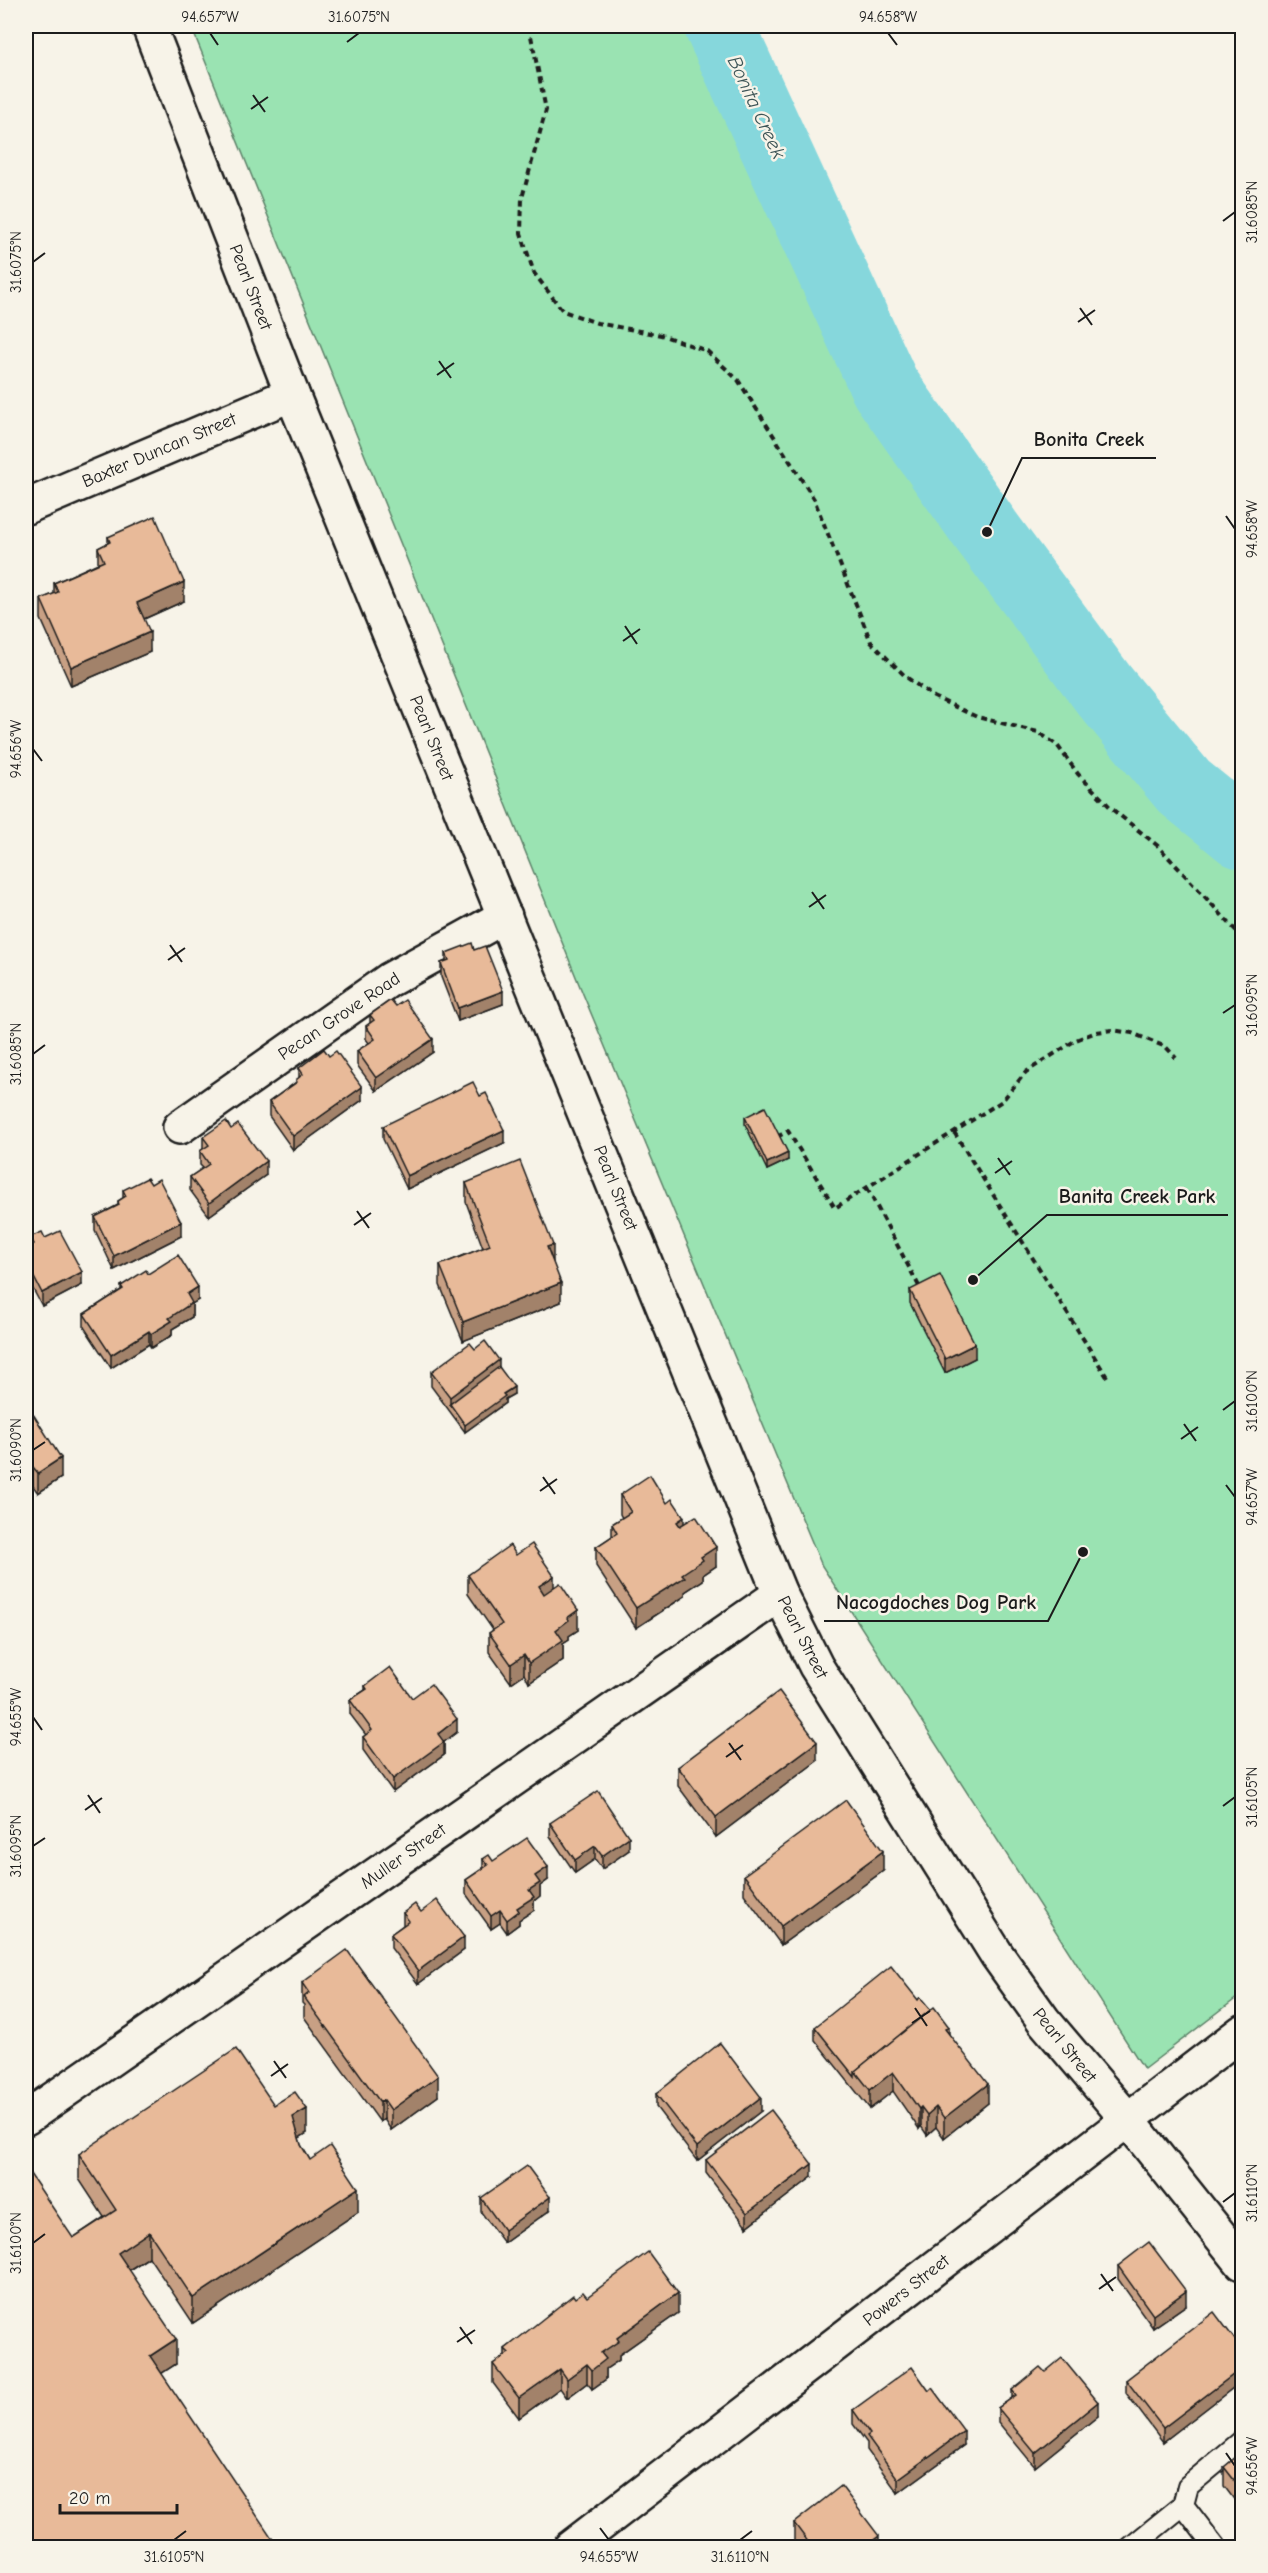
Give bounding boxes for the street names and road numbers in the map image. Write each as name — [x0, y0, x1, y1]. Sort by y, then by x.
street label: Pearl Street — [225, 241, 277, 334]
street label: Baxter Duncan Street — [79, 408, 240, 492]
street label: Pearl Street — [405, 693, 458, 785]
street label: Pecan Grove Road — [274, 968, 404, 1065]
street label: Pearl Street — [589, 1143, 642, 1235]
street label: Pearl Street — [773, 1592, 833, 1683]
street label: Muller Street — [357, 1819, 451, 1894]
street label: Pearl Street — [1028, 2004, 1102, 2087]
street label: Powers Street — [859, 2250, 954, 2331]

